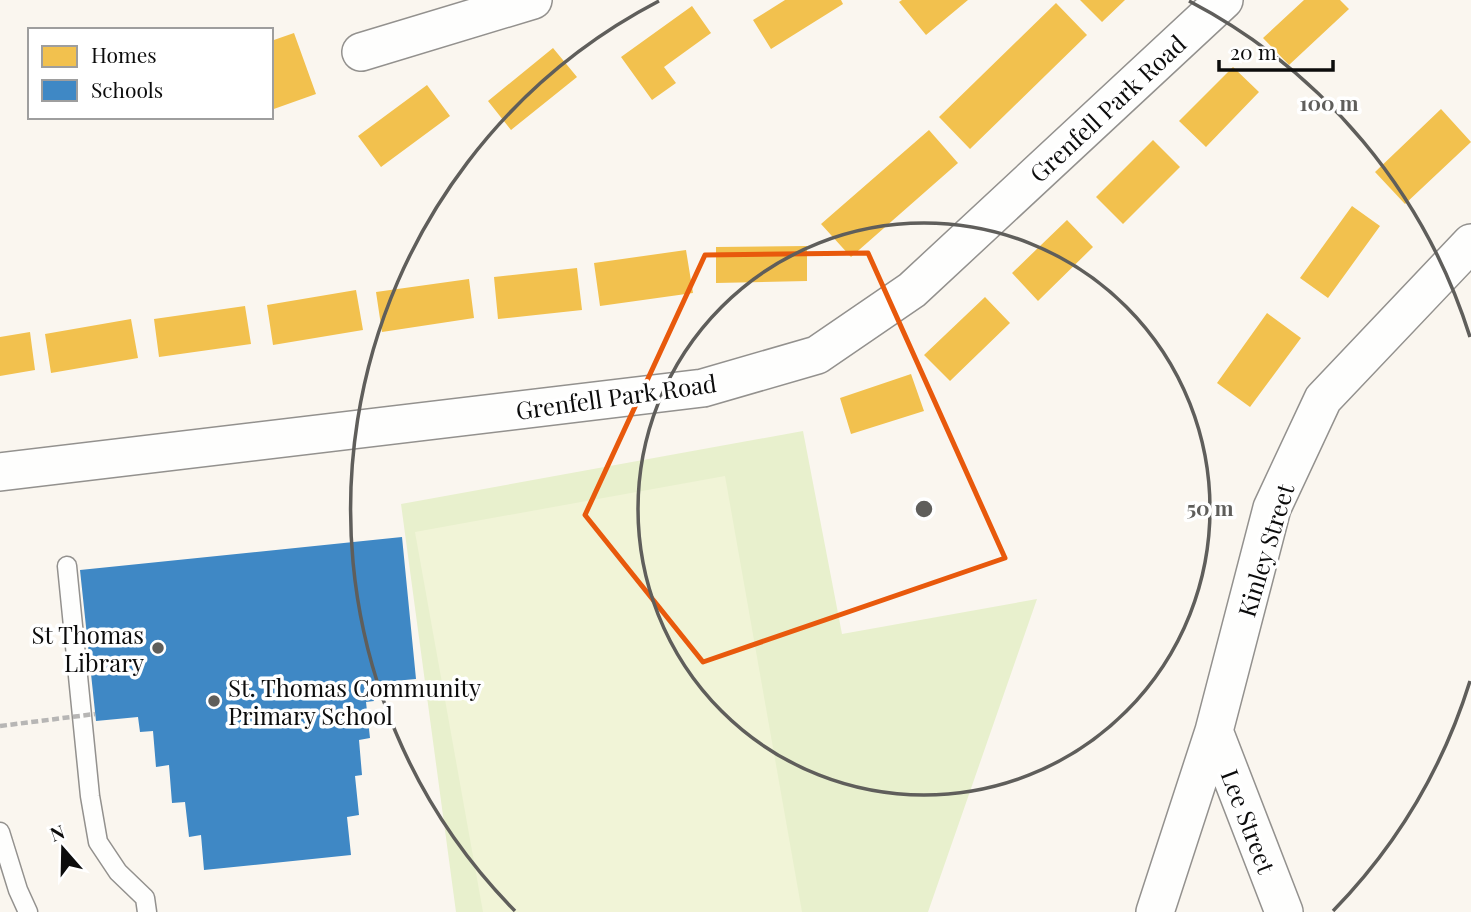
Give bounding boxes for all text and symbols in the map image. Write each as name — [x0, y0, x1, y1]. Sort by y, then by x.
street label: Grenfell Park Road — [1022, 27, 1192, 189]
legend — [28, 28, 273, 119]
scale bar — [1219, 28, 1333, 72]
text: 20 m — [1230, 37, 1277, 65]
text: Homes — [91, 40, 157, 68]
text: Schools — [91, 75, 163, 103]
text: 100 m — [1299, 88, 1359, 116]
street label: Grenfell Park Road — [514, 366, 719, 426]
street label: Kinley Street — [1230, 479, 1301, 620]
text: 50 m — [1186, 493, 1234, 521]
centre of rings — [912, 497, 936, 521]
place label: St Thomas Library — [32, 618, 144, 678]
marker: St Thomas Library — [150, 640, 166, 656]
place label: St. Thomas Community Primary School — [228, 671, 481, 731]
marker: St. Thomas Community Primary School — [206, 693, 222, 709]
street label: Lee Street — [1215, 764, 1284, 878]
north arrow — [28, 814, 98, 884]
text: N — [46, 817, 68, 847]

